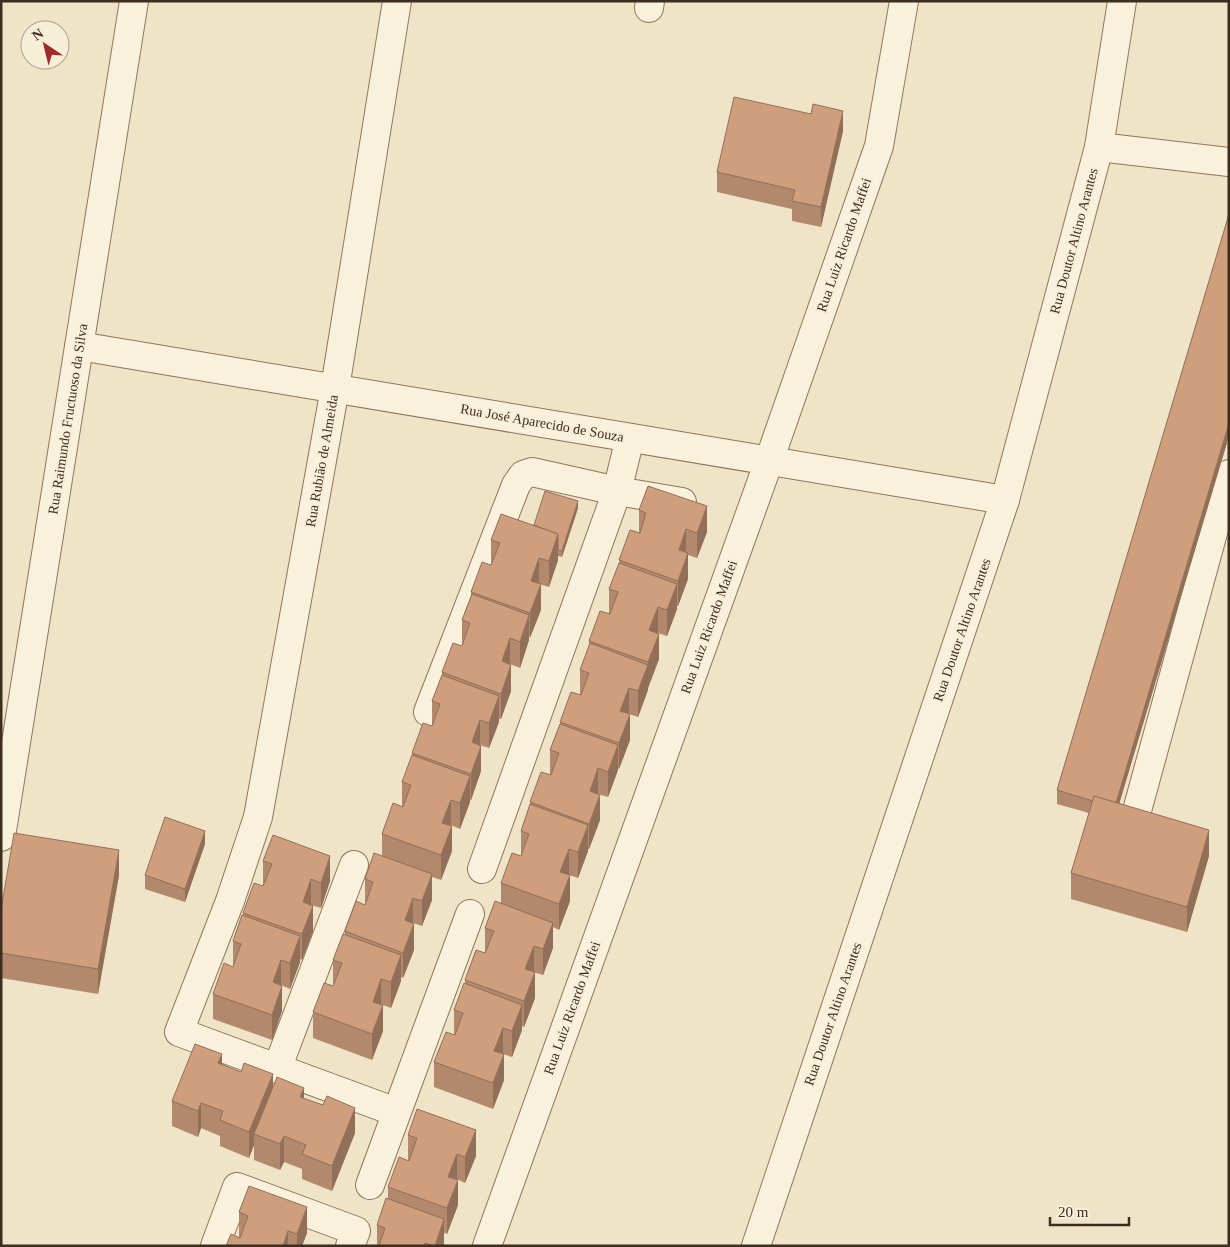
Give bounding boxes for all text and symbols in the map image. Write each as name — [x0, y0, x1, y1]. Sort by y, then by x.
north arrow — [20, 20, 70, 70]
text: N — [29, 26, 46, 44]
street label: Rua Doutor Altino Arantes — [1047, 166, 1101, 316]
street label: Rua Luiz Ricardo Maffei — [814, 176, 874, 314]
street label: Rua Raimundo Fructuoso da Silva — [46, 322, 91, 515]
street label: Rua Rubião de Almeida — [303, 393, 341, 528]
street label: Rua José Aparecido de Souza — [459, 401, 626, 445]
street label: Rua Doutor Altino Arantes — [930, 556, 994, 704]
street label: Rua Luiz Ricardo Maffei — [678, 558, 740, 696]
street label: Rua Luiz Ricardo Maffei — [541, 939, 603, 1077]
street label: Rua Doutor Altino Arantes — [801, 940, 865, 1088]
scale bar — [1050, 1194, 1129, 1226]
text: 20 m — [1058, 1204, 1089, 1220]

